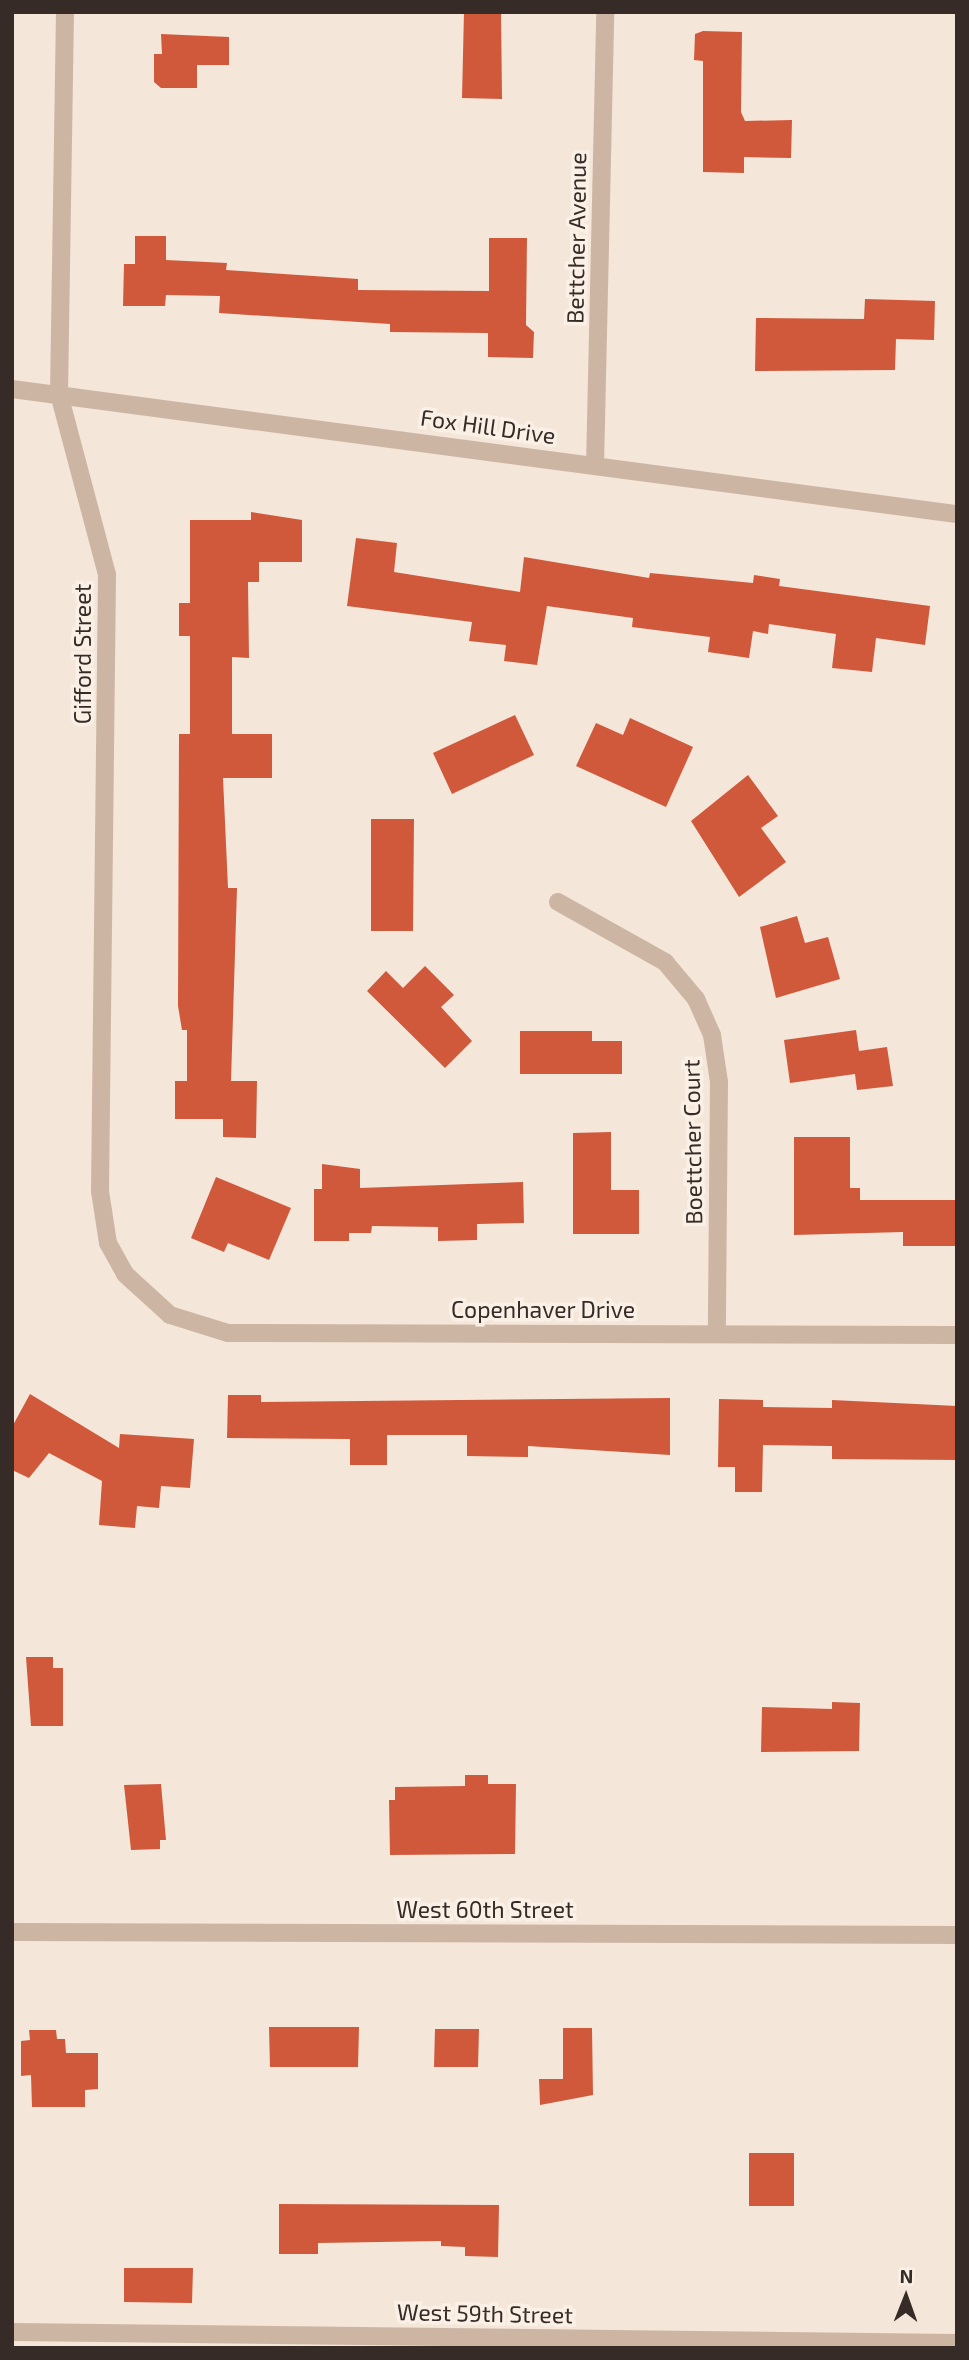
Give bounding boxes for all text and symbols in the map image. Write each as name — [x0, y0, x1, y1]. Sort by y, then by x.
street label: Bettcher Avenue — [561, 152, 591, 324]
street label: Fox Hill Drive — [418, 403, 558, 449]
street label: Gifford Street — [68, 584, 96, 724]
street label: Boettcher Court — [677, 1059, 707, 1225]
street label: Copenhaver Drive — [451, 1295, 635, 1323]
street label: West 60th Street — [396, 1895, 574, 1923]
north arrow — [871, 2262, 941, 2332]
text: N — [899, 2264, 913, 2287]
street label: West 59th Street — [397, 2298, 573, 2328]

